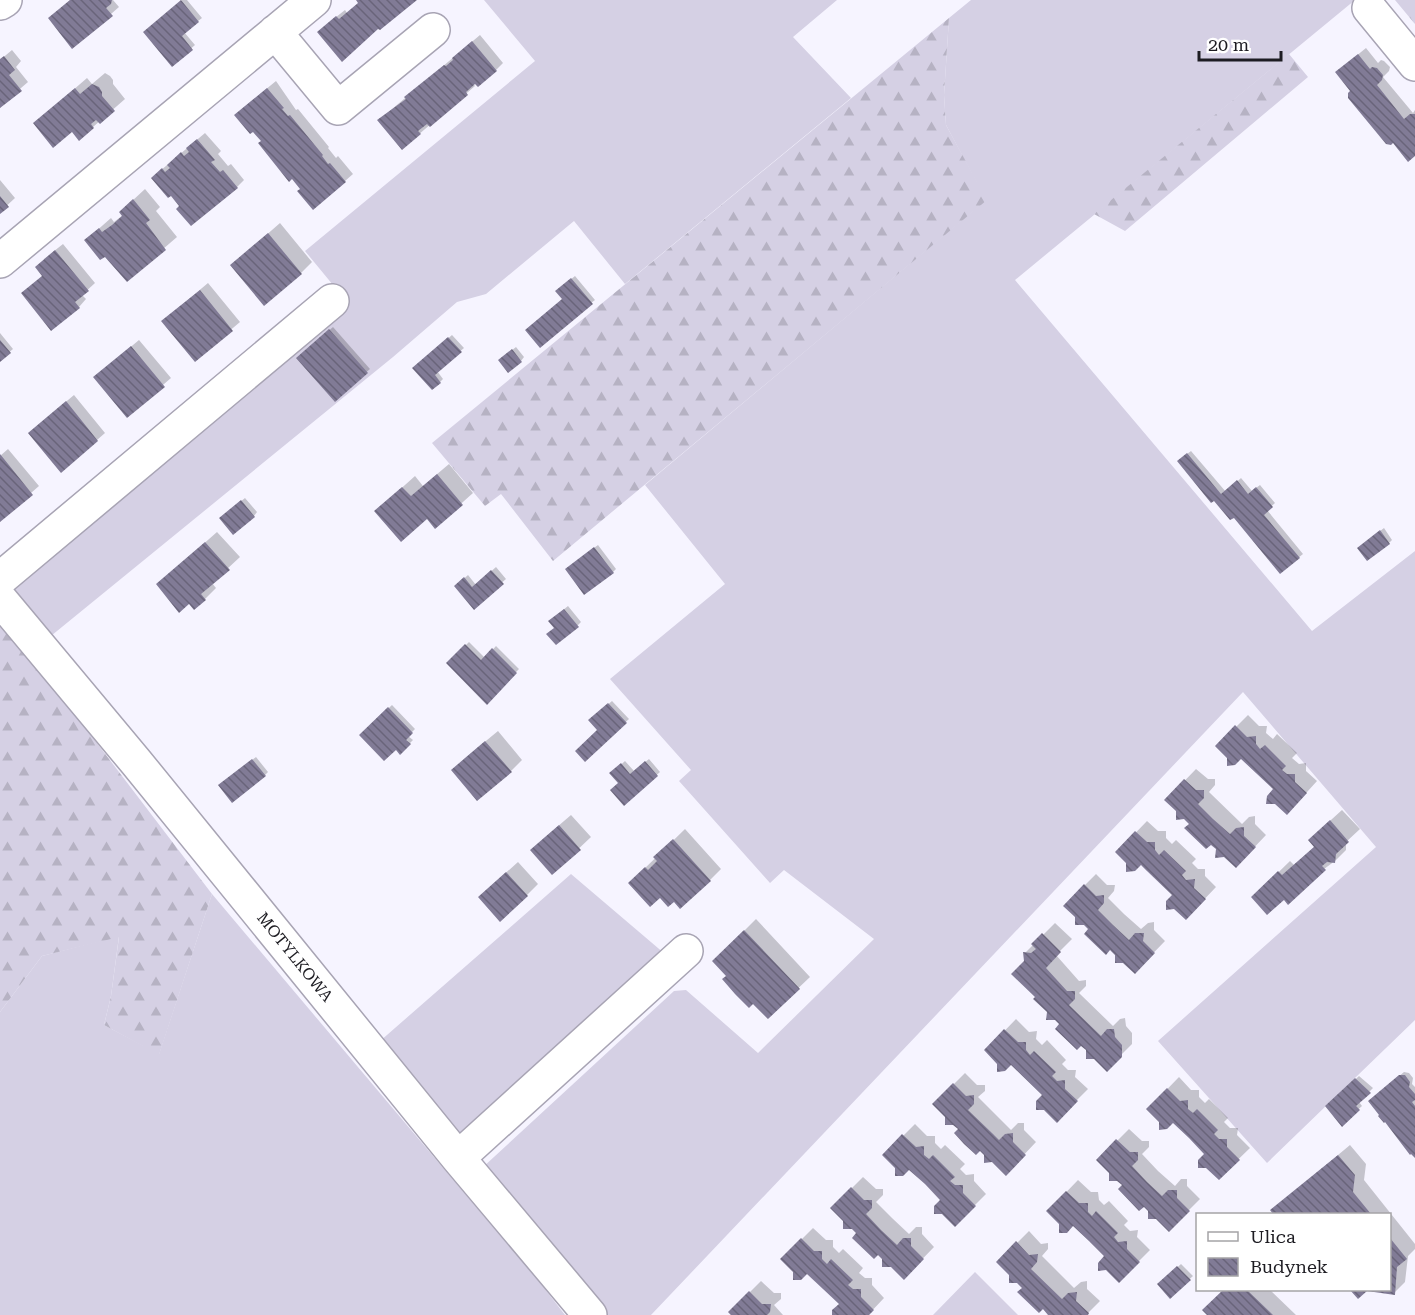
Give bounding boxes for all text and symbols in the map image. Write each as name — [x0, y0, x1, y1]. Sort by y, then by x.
scale bar — [1199, 24, 1282, 62]
text: 20 m — [1208, 34, 1249, 55]
street label: MOTYLKOWA — [253, 908, 337, 1006]
legend — [1196, 1213, 1391, 1291]
text: Ulica — [1250, 1226, 1296, 1247]
text: Budynek — [1250, 1256, 1328, 1277]

